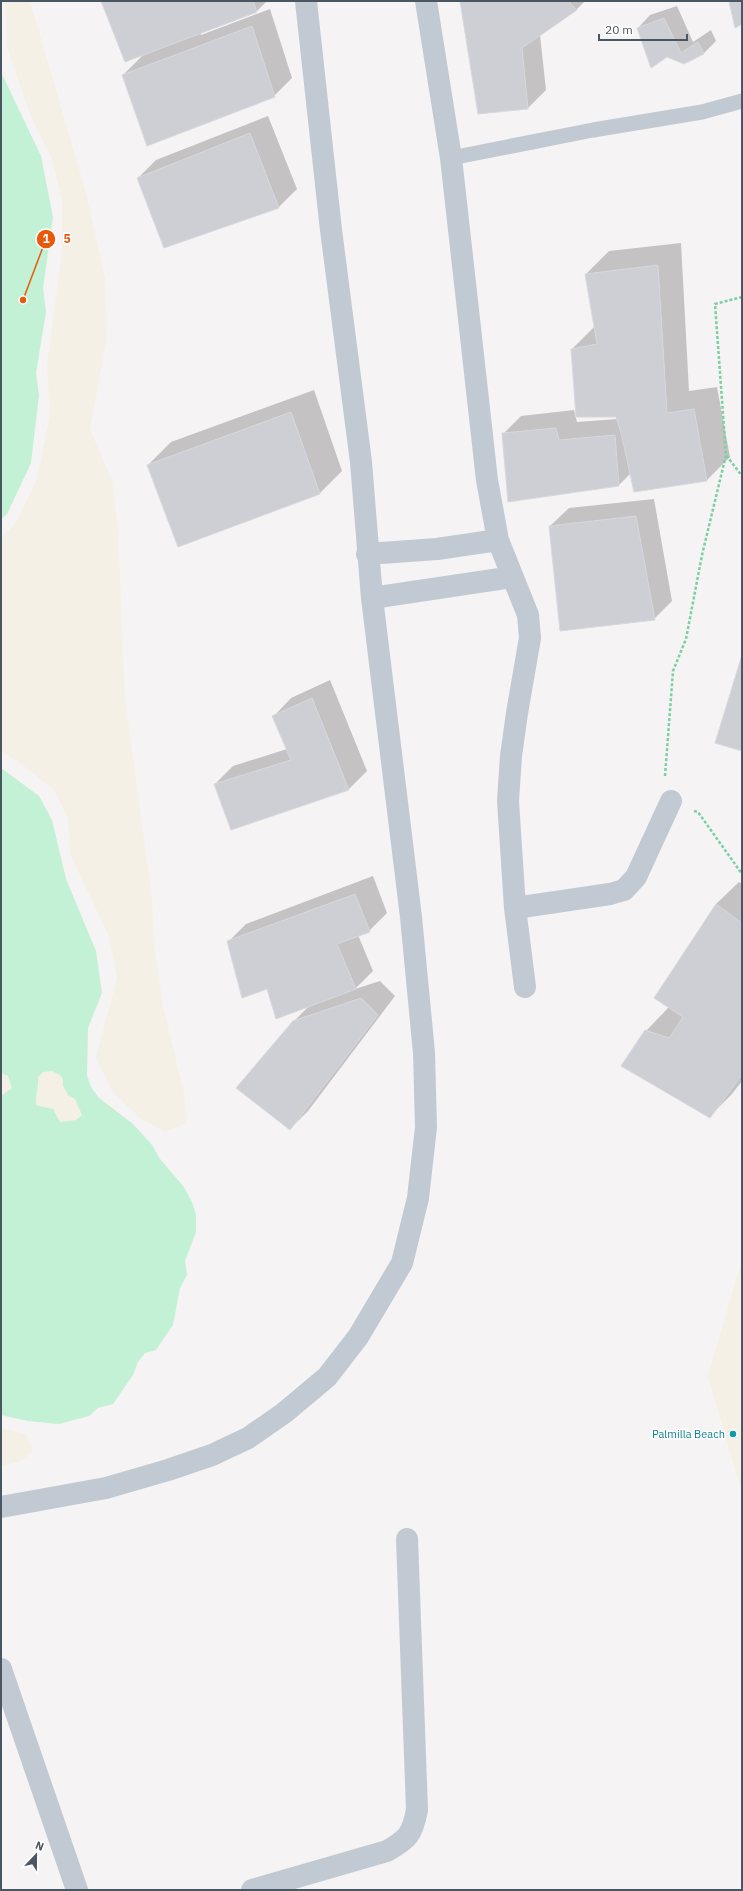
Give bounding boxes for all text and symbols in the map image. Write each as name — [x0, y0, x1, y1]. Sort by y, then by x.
scale bar — [599, 16, 687, 42]
text: 20 m — [605, 22, 633, 37]
callout: 5 — [36, 227, 79, 251]
text: 1 — [42, 231, 50, 246]
text: 5 — [63, 231, 71, 246]
place label: Palmilla Beach — [652, 1427, 725, 1441]
marker: Palmilla Beach — [728, 1429, 738, 1439]
north arrow — [16, 1835, 56, 1875]
text: N — [33, 1838, 46, 1854]

